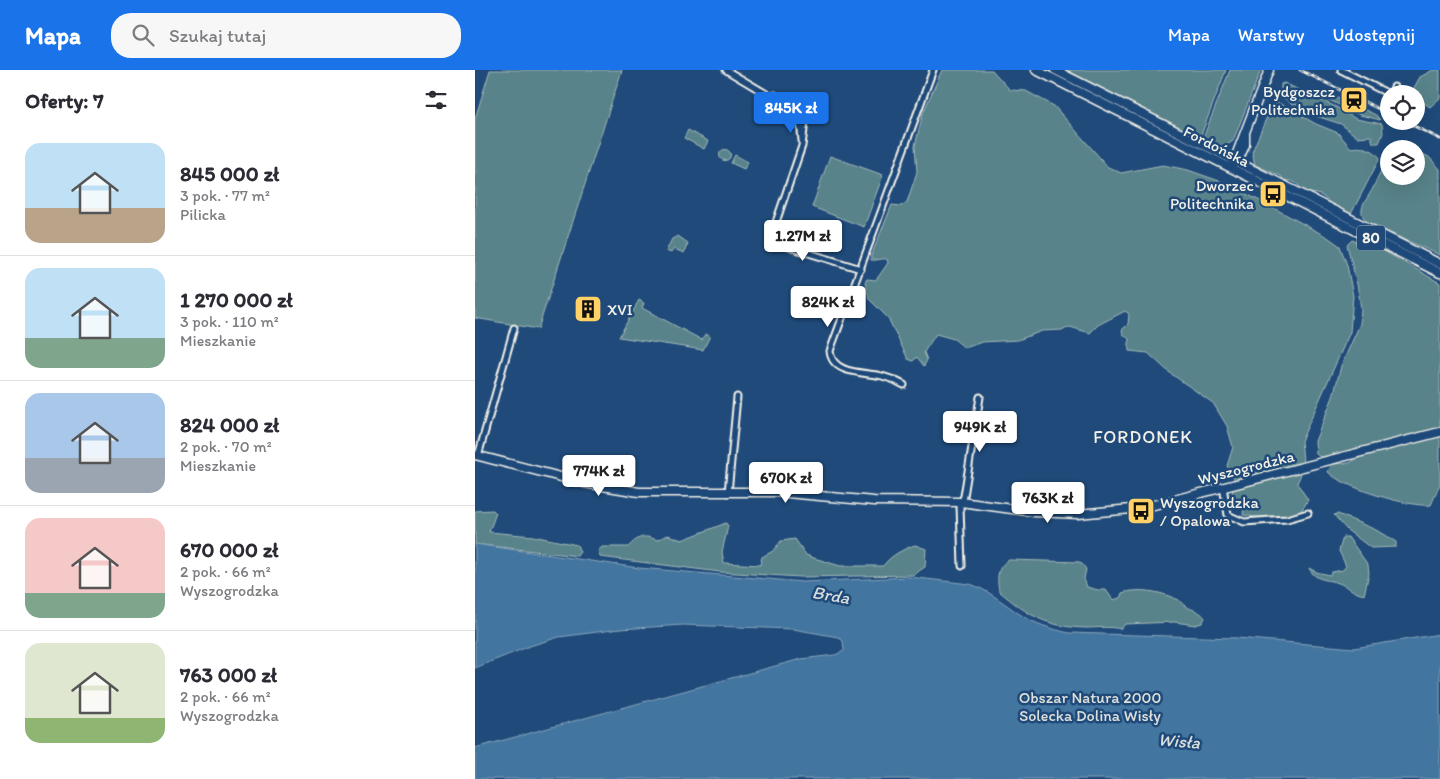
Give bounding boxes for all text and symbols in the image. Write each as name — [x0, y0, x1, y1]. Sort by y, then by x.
search box — [111, 13, 461, 58]
text: Mapa — [25, 21, 81, 50]
icon: search — [129, 21, 157, 49]
text: Szukaj tutaj — [169, 24, 266, 47]
text: Mapa — [1168, 24, 1210, 46]
text: Warstwy — [1238, 24, 1305, 46]
text: Udostępnij — [1333, 24, 1415, 46]
place label: Bydgoszcz Politechnika — [1251, 82, 1336, 119]
station icon: Bydgoszcz Politechnika — [1339, 85, 1369, 115]
map controls — [1380, 85, 1425, 185]
button: locate — [1380, 85, 1425, 130]
icon: filters — [422, 86, 450, 114]
text: Oferty: 7 — [25, 88, 104, 113]
pin: 845K zł — [745, 92, 837, 134]
text: 845K zł — [765, 98, 817, 117]
street label: Fordońska — [1180, 122, 1254, 172]
button: layers — [1380, 140, 1425, 185]
text: 845 000 zł — [180, 161, 279, 186]
icon: home — [65, 163, 125, 223]
place label: Dworzec Politechnika — [1170, 176, 1254, 213]
bus stop icon: Dworzec Politechnika — [1258, 179, 1288, 209]
text: 3 pok. · 77 m² — [180, 186, 270, 205]
text: Pilicka — [180, 205, 226, 224]
pin: 1.27M zł — [751, 220, 855, 262]
text: 1.27M zł — [775, 226, 831, 245]
road number: 80 — [1357, 226, 1385, 250]
pin: 824K zł — [782, 286, 874, 328]
text: 1 270 000 zł — [180, 287, 293, 312]
icon: home — [65, 288, 125, 348]
text: 824K zł — [802, 292, 854, 311]
building icon: XVI — [573, 294, 603, 324]
place label: XVI — [607, 300, 633, 319]
text: 3 pok. · 110 m² — [180, 312, 279, 331]
text: Mieszkanie — [180, 331, 256, 350]
pin: 949K zł — [934, 410, 1026, 453]
text: 824 000 zł — [180, 412, 279, 437]
icon: home — [65, 413, 125, 473]
text: 949K zł — [954, 417, 1006, 436]
district label: FORDONEK — [1093, 426, 1193, 448]
text: 2 pok. · 70 m² — [180, 437, 272, 456]
street label: Wyszogrodzka — [1196, 446, 1297, 489]
pin: 774K zł — [553, 454, 645, 497]
text: Mieszkanie — [180, 456, 256, 475]
text: 774K zł — [573, 461, 625, 480]
pin: 670K zł — [740, 462, 832, 504]
text: 670K zł — [760, 468, 812, 487]
pin: 763K zł — [1002, 482, 1094, 524]
text: 763K zł — [1023, 488, 1073, 507]
place label: Wyszogrodzka / Opalowa — [1160, 493, 1259, 530]
bus stop icon: Wyszogrodzka / Opalowa — [1126, 496, 1156, 526]
text: 670 000 zł — [180, 537, 278, 562]
icon: home — [65, 538, 125, 598]
text: 2 pok. · 66 m² — [180, 562, 271, 581]
text: Wyszogrodzka — [180, 581, 279, 600]
water label: Brda — [810, 581, 852, 609]
text: 763 000 zł — [180, 662, 277, 687]
icon: home — [65, 663, 125, 723]
text: 2 pok. · 66 m² — [180, 687, 271, 706]
park label: Obszar Natura 2000 Solecka Dolina Wisły — [1019, 688, 1161, 725]
text: Wyszogrodzka — [180, 706, 279, 725]
water label: Wisła — [1157, 728, 1202, 754]

